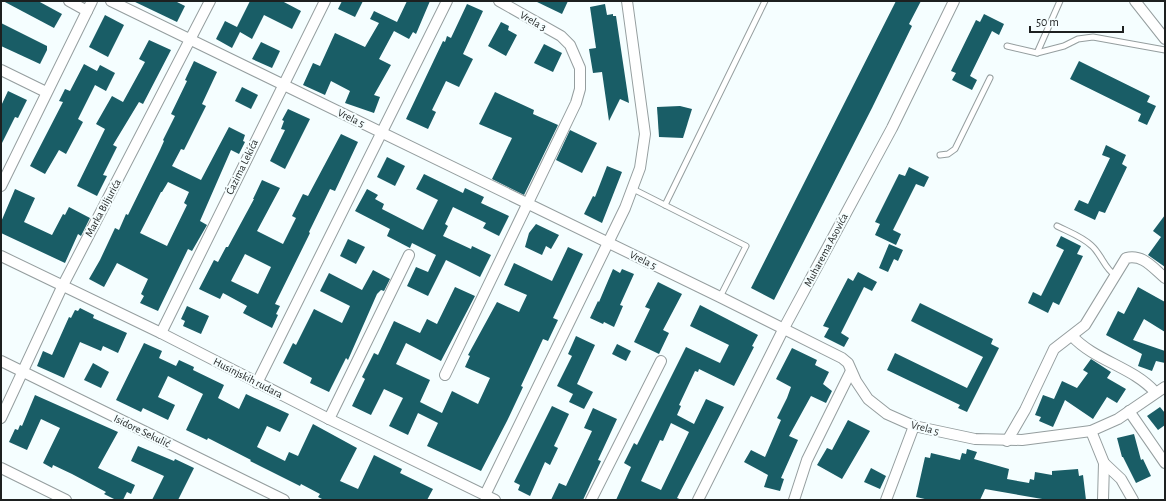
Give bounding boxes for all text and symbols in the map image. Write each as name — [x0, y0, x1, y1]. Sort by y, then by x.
scale bar — [1030, 8, 1123, 34]
street label: Vrela 3 — [518, 9, 548, 33]
text: 50 m — [1036, 16, 1059, 28]
street label: Vrela 5 — [336, 107, 367, 129]
street label: Ćazima Lekića — [223, 137, 260, 196]
street label: Marka Biljurića — [83, 177, 123, 239]
street label: Muharema Asovića — [802, 212, 850, 288]
street label: Vrela 5 — [628, 249, 659, 271]
street label: Husinjskih rudara — [212, 356, 284, 400]
street label: Isidore Sekulić — [112, 413, 173, 450]
street label: Vrela 5 — [910, 419, 941, 437]

